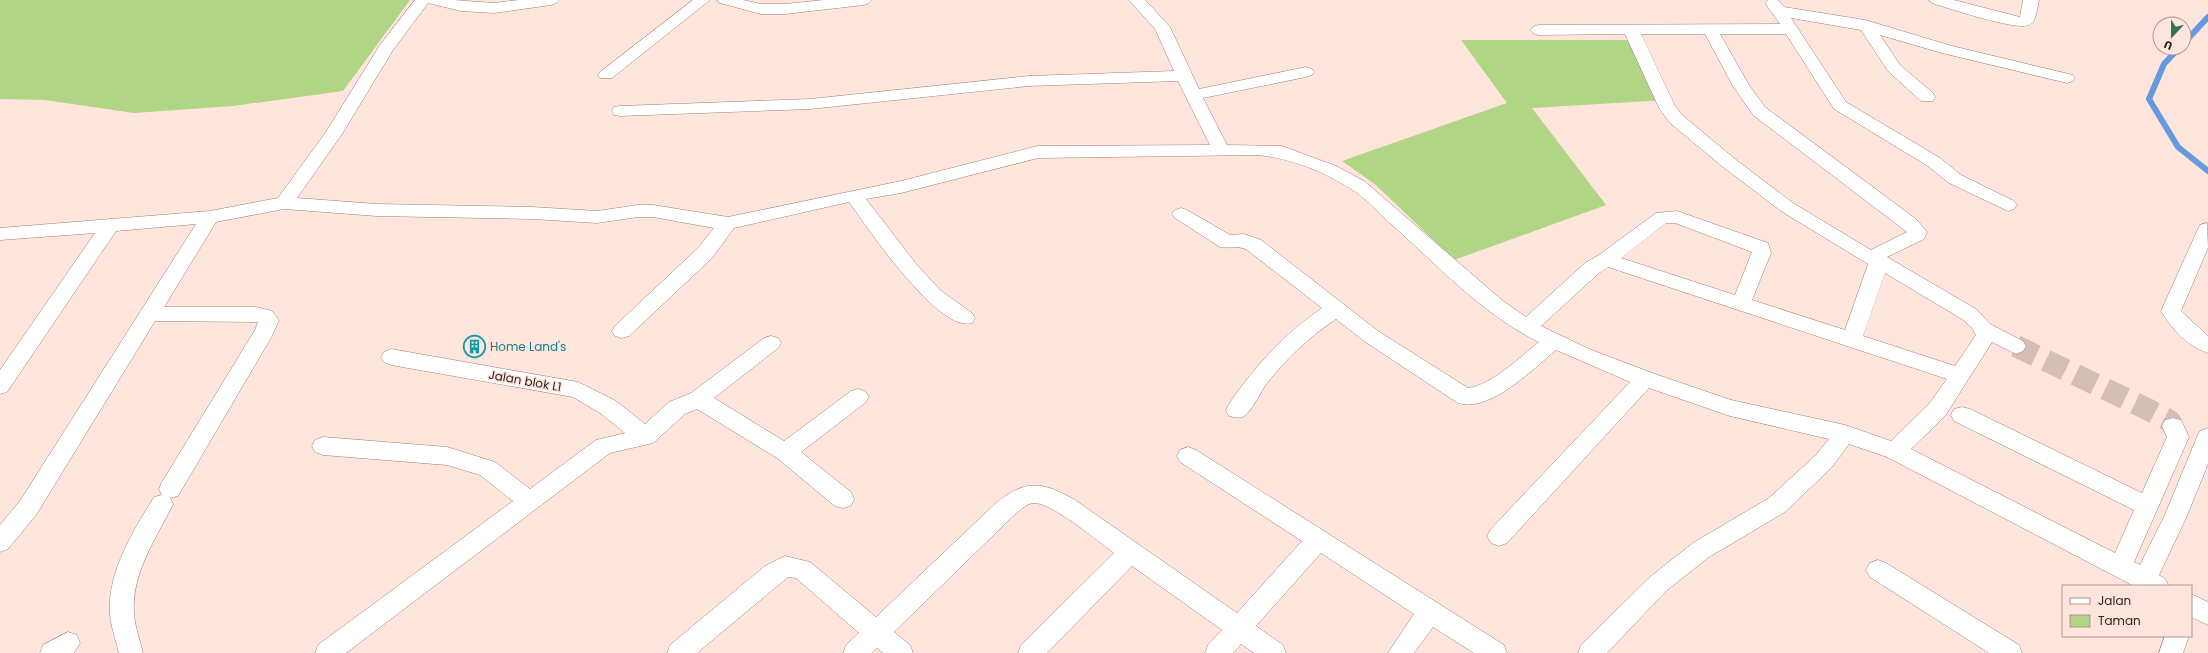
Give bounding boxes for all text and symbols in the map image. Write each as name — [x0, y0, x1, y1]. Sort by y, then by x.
north arrow — [2152, 16, 2192, 56]
text: U — [2161, 36, 2175, 54]
building icon: Home Land's — [461, 334, 487, 360]
place label: Home Land's — [490, 338, 566, 355]
street label: Jalan blok L1 — [487, 366, 563, 395]
legend — [2062, 585, 2192, 637]
text: Jalan — [2098, 592, 2131, 609]
text: Taman — [2098, 612, 2141, 629]

